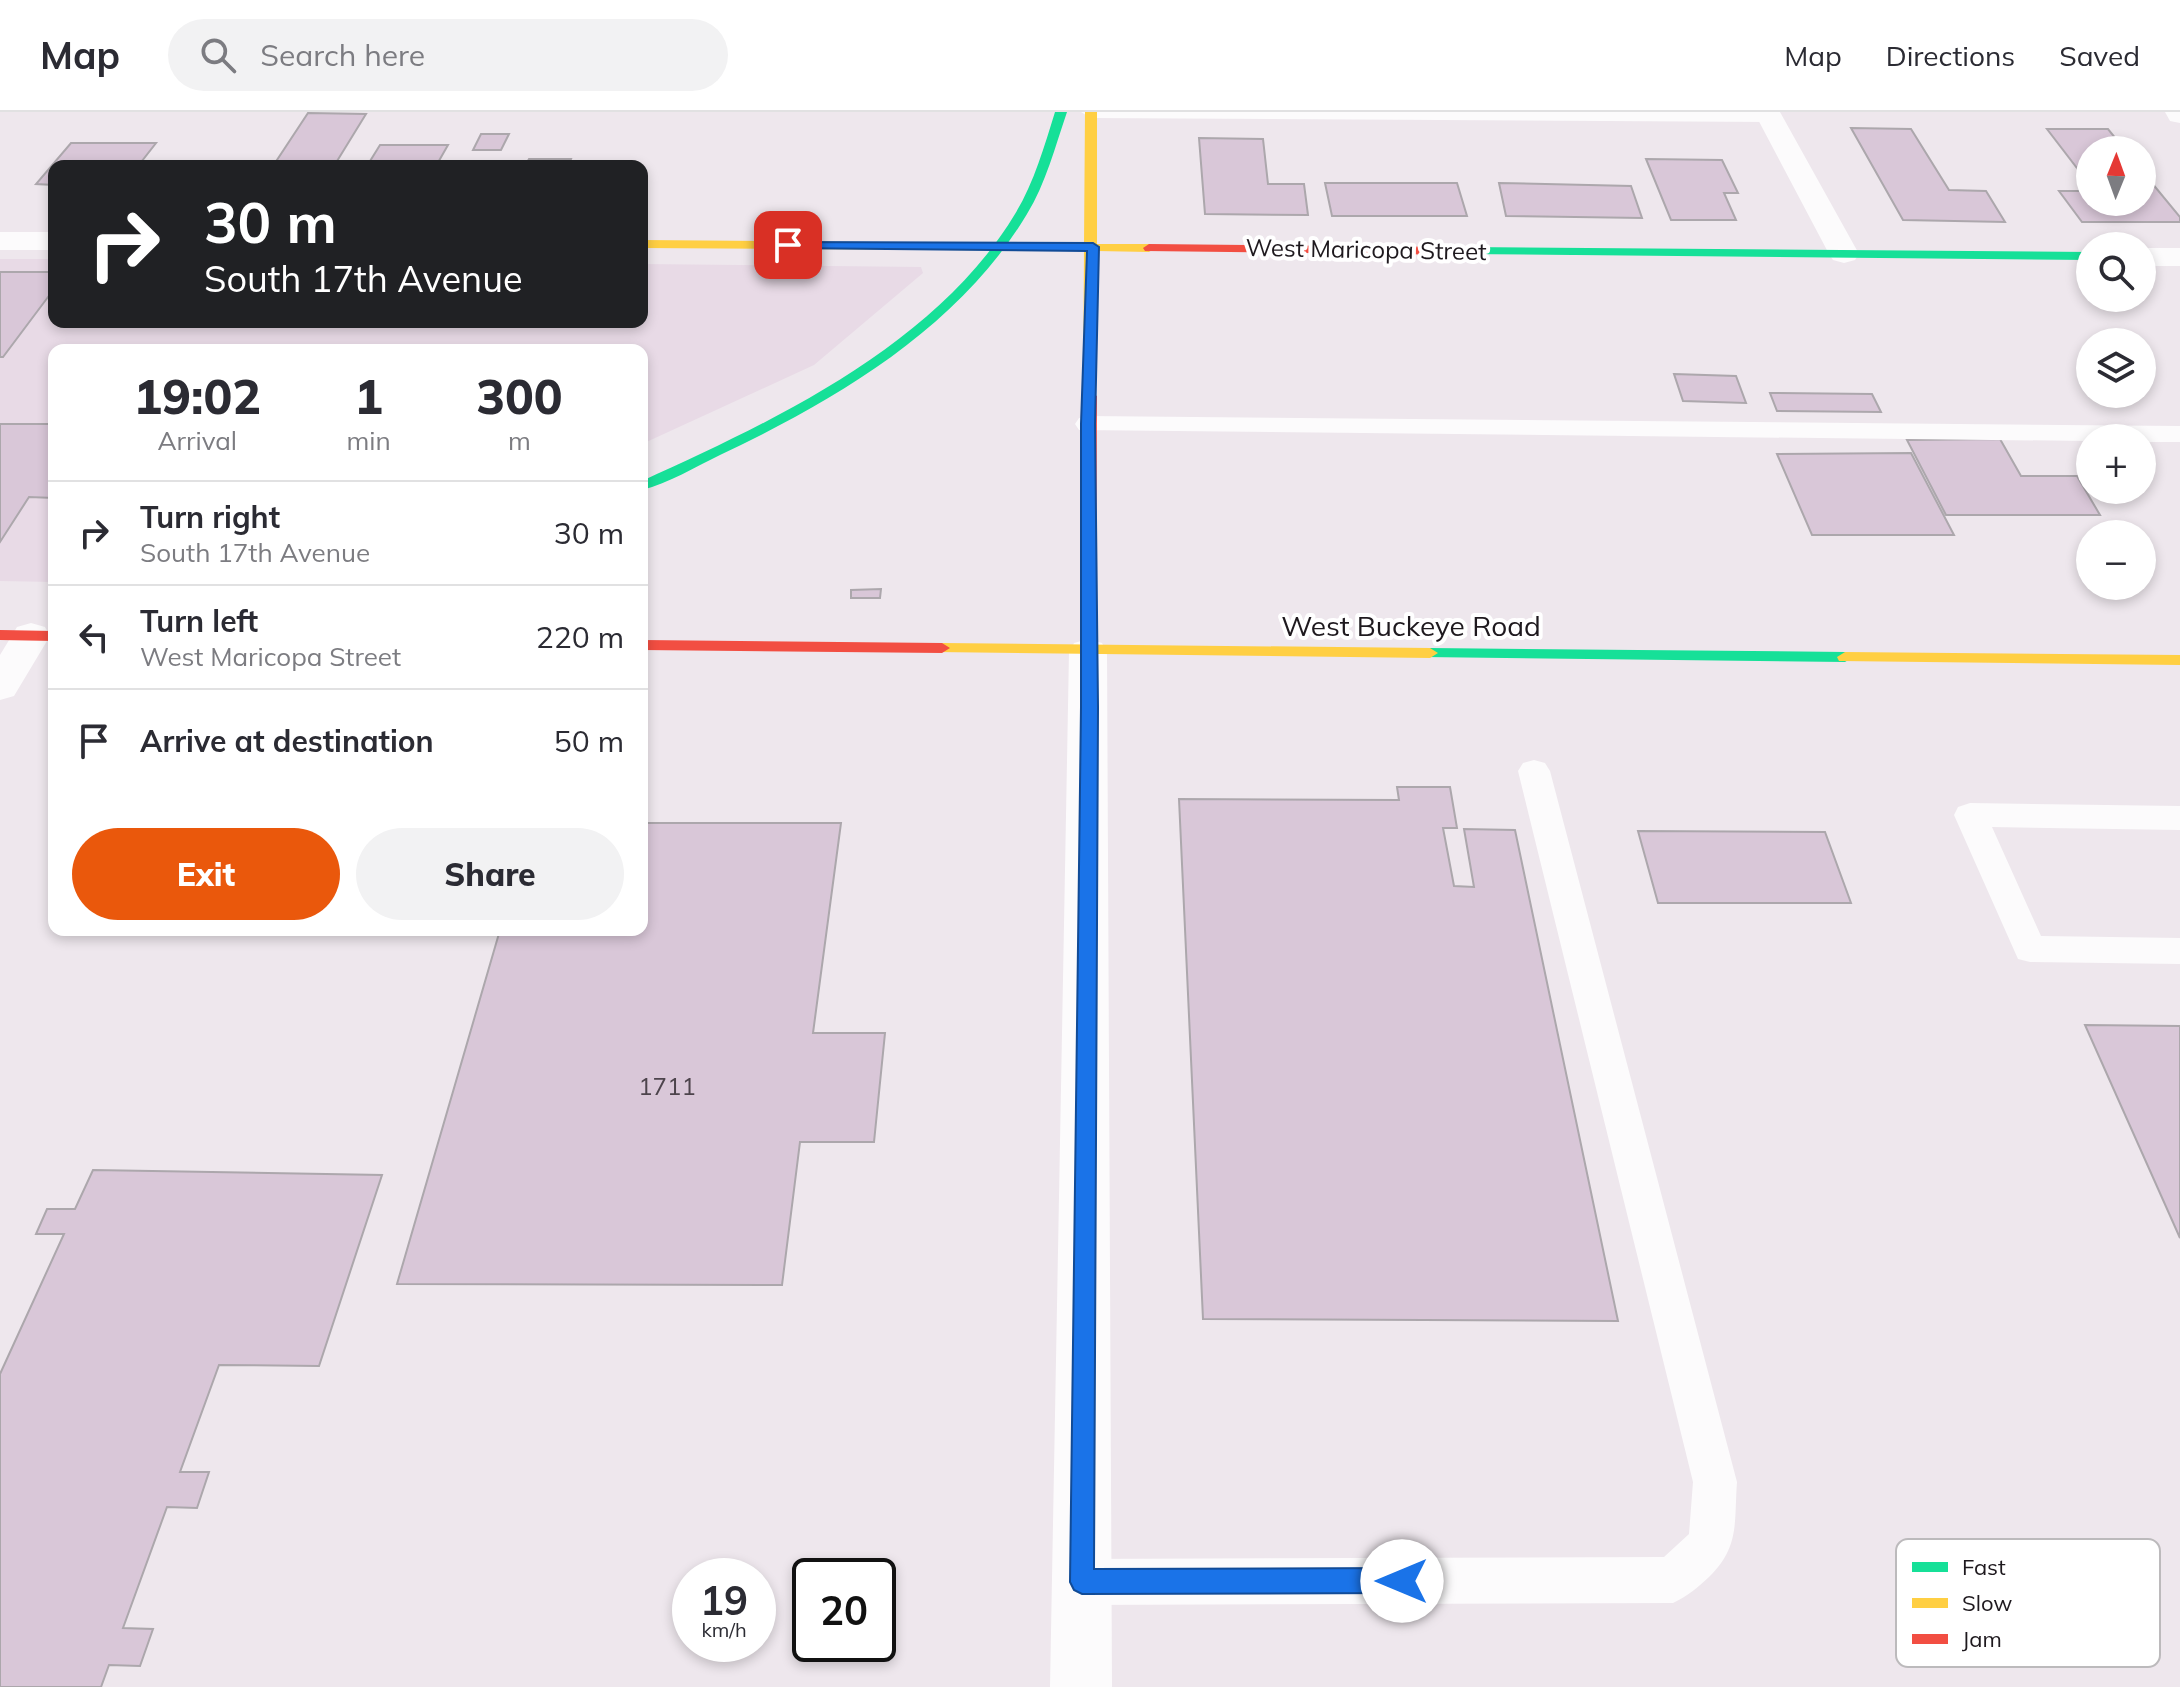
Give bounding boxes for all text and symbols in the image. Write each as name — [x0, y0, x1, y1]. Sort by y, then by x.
search box — [168, 19, 728, 91]
text: Map — [40, 31, 120, 79]
icon: search — [196, 33, 240, 77]
text: Search here — [260, 36, 425, 74]
text: Map — [1784, 38, 1842, 73]
text: Directions — [1886, 38, 2015, 73]
text: Saved — [2059, 38, 2140, 73]
north arrow — [2076, 136, 2156, 216]
map controls — [2076, 136, 2156, 600]
text: 30 m — [204, 187, 337, 257]
icon: right — [72, 192, 176, 296]
pin — [754, 211, 822, 279]
icon: arrive — [766, 223, 810, 267]
street label: West Maricopa Street — [1245, 232, 1487, 266]
button: search — [2076, 232, 2156, 312]
text: South 17th Avenue — [204, 256, 523, 301]
button: layers — [2076, 328, 2156, 408]
text: 19:02 — [133, 366, 261, 426]
text: 1 — [354, 366, 383, 426]
text: 300 — [476, 366, 563, 426]
text: Arrival — [157, 424, 237, 457]
text: min — [347, 424, 391, 457]
text: m — [508, 424, 531, 457]
button: + — [2076, 424, 2156, 504]
text: Turn right — [140, 498, 280, 536]
icon: right — [72, 511, 116, 555]
text: 30 m — [554, 514, 624, 552]
button: − — [2076, 520, 2156, 600]
text: South 17th Avenue — [140, 536, 370, 569]
text: Turn left — [140, 602, 258, 640]
street label: West Buckeye Road — [1281, 608, 1541, 643]
icon: left — [72, 615, 116, 659]
text: 220 m — [536, 618, 624, 656]
text: West Maricopa Street — [140, 640, 401, 673]
icon: arrive — [72, 719, 116, 763]
text: Arrive at destination — [140, 722, 434, 760]
text: 50 m — [554, 722, 624, 760]
button: Exit — [72, 828, 340, 920]
button: Share — [356, 828, 624, 920]
house number: 1711 — [638, 1071, 696, 1101]
position arrow — [1360, 1539, 1444, 1623]
legend — [1896, 1539, 2160, 1667]
text: Fast — [1962, 1553, 2006, 1581]
speed limit sign: 20 — [792, 1558, 896, 1662]
text: 19 — [700, 1575, 748, 1625]
text: Slow — [1962, 1589, 2012, 1617]
text: km/h — [701, 1617, 747, 1642]
text: Jam — [1962, 1625, 2002, 1653]

